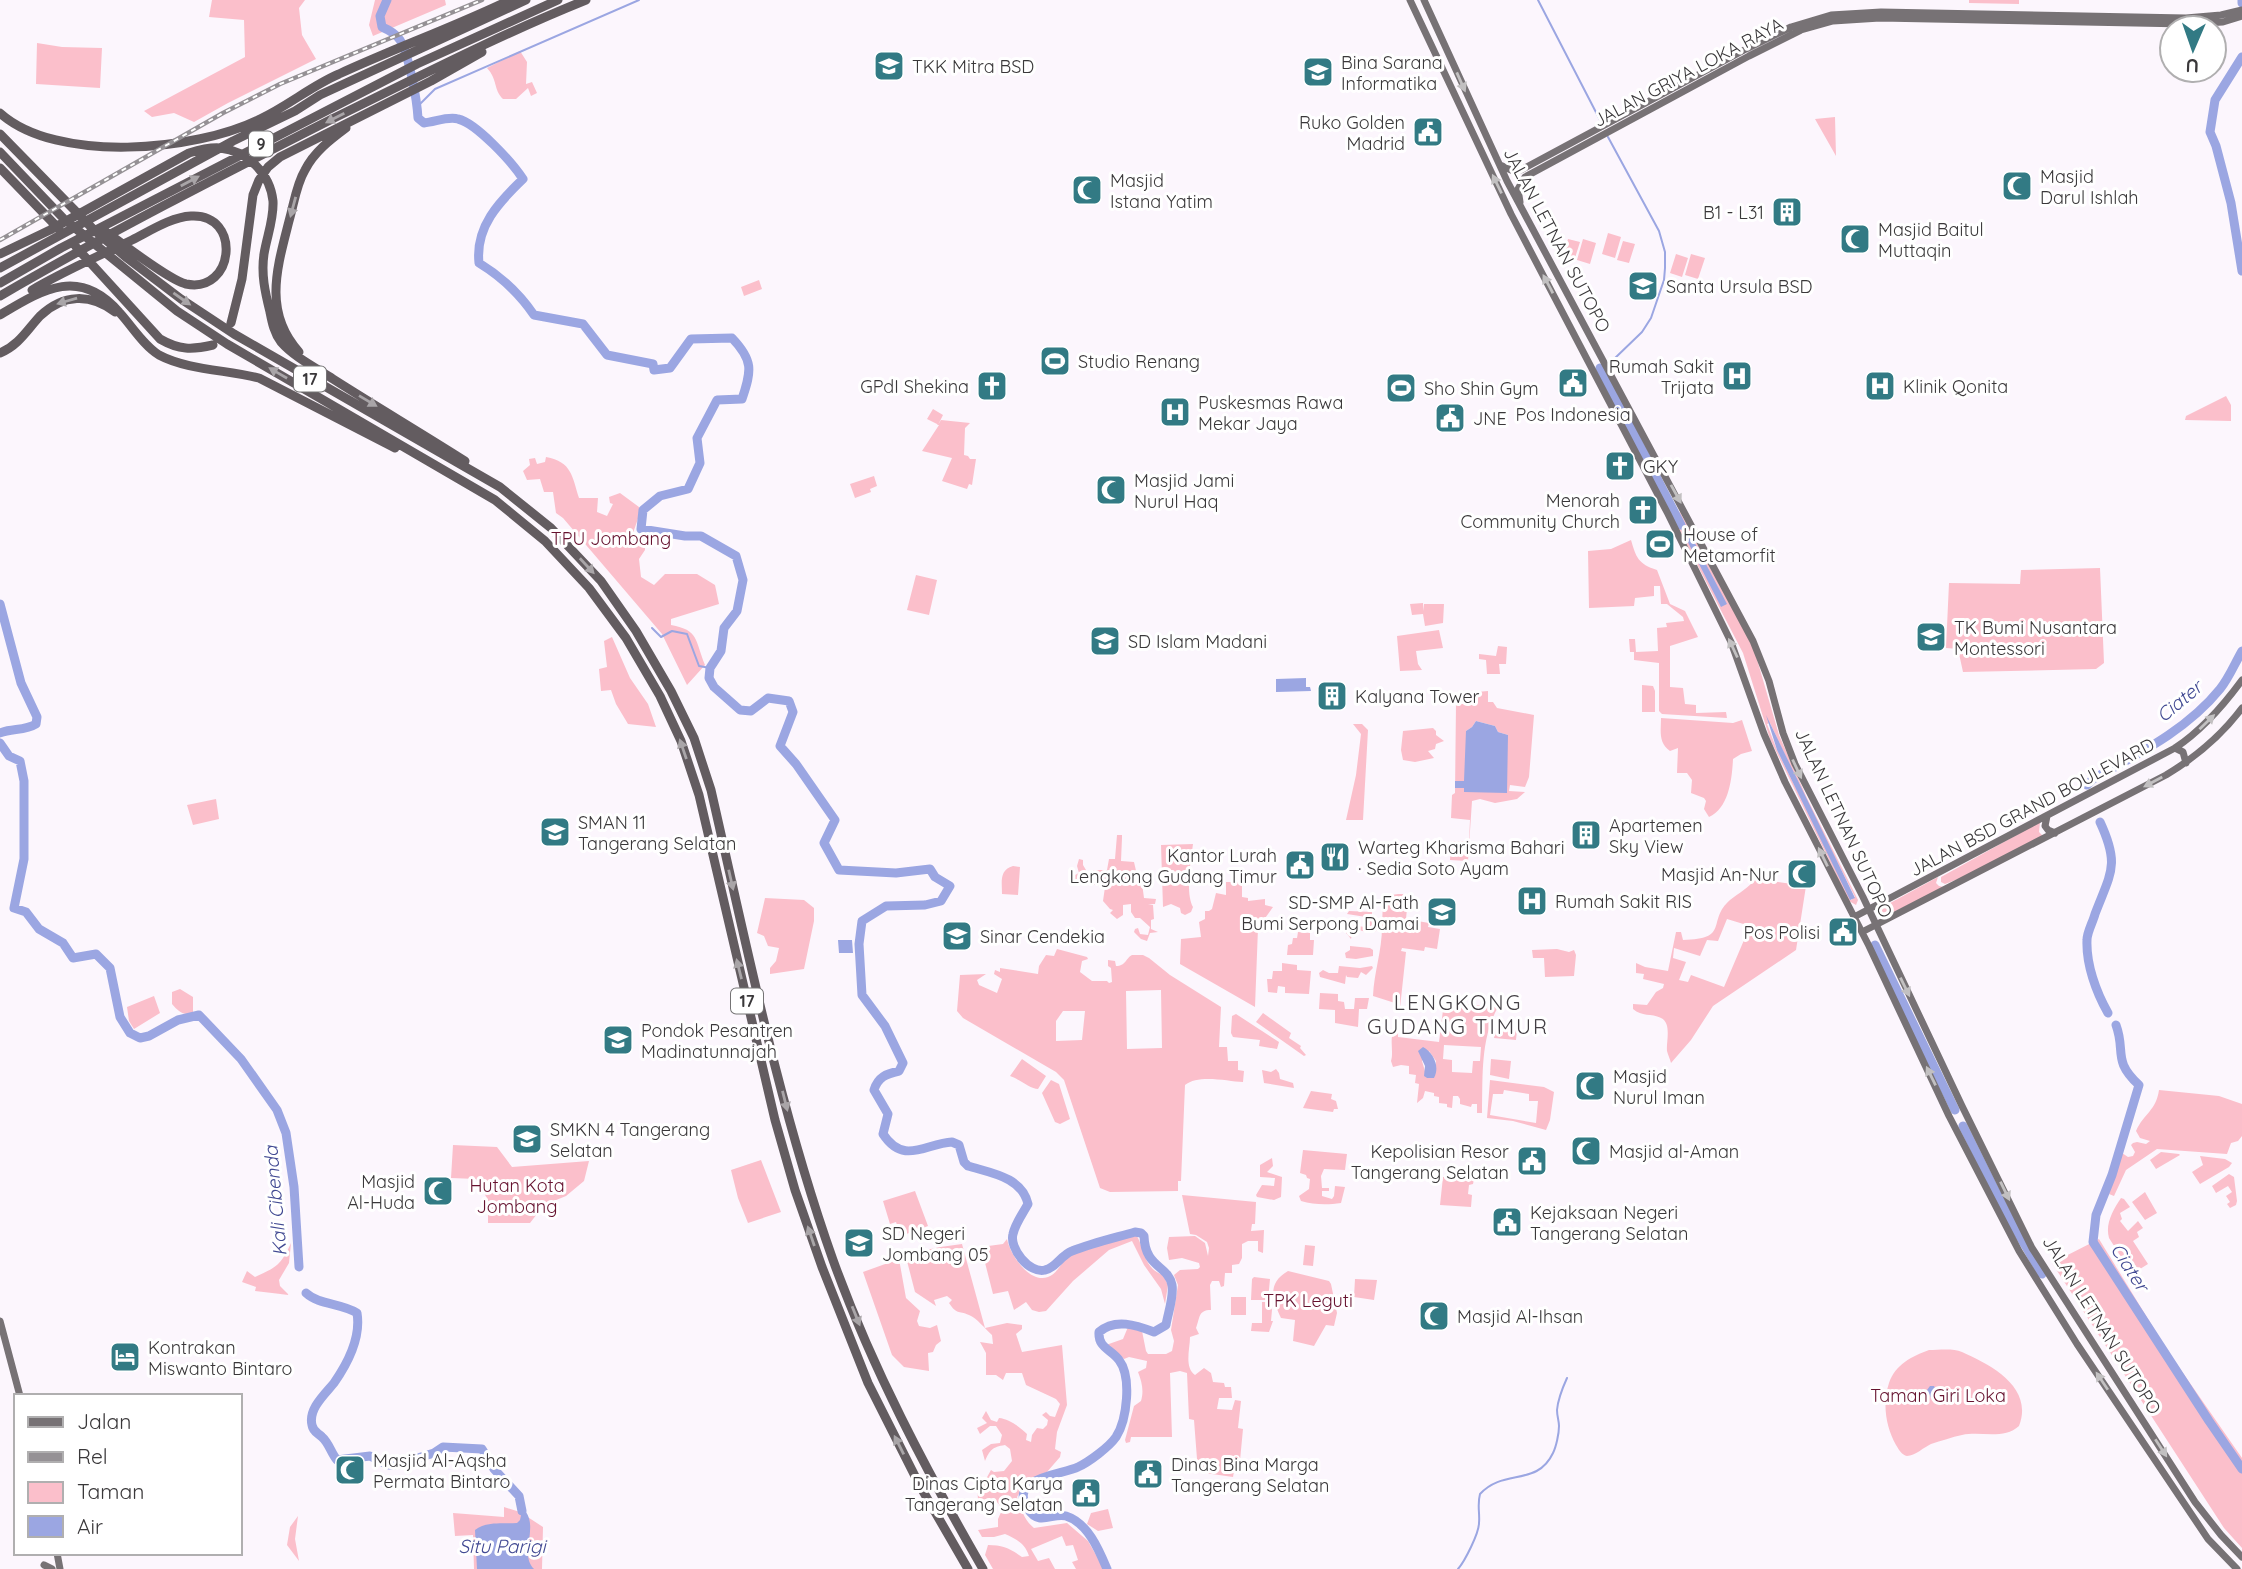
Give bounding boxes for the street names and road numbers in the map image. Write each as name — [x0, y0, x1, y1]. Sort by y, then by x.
street label: JALAN GRIYA LOKA RAYA — [1589, 12, 1787, 132]
road number: 9 — [249, 132, 273, 156]
street label: JALAN LETNAN SUTOPO — [1498, 144, 1616, 336]
road number: 17 — [294, 366, 326, 392]
street label: JALAN LETNAN SUTOPO — [1790, 725, 1898, 921]
street label: JALAN BSD GRAND BOULEVARD — [1906, 733, 2158, 881]
road number: 17 — [731, 988, 763, 1014]
street label: JALAN LETNAN SUTOPO — [2038, 1232, 2166, 1418]

